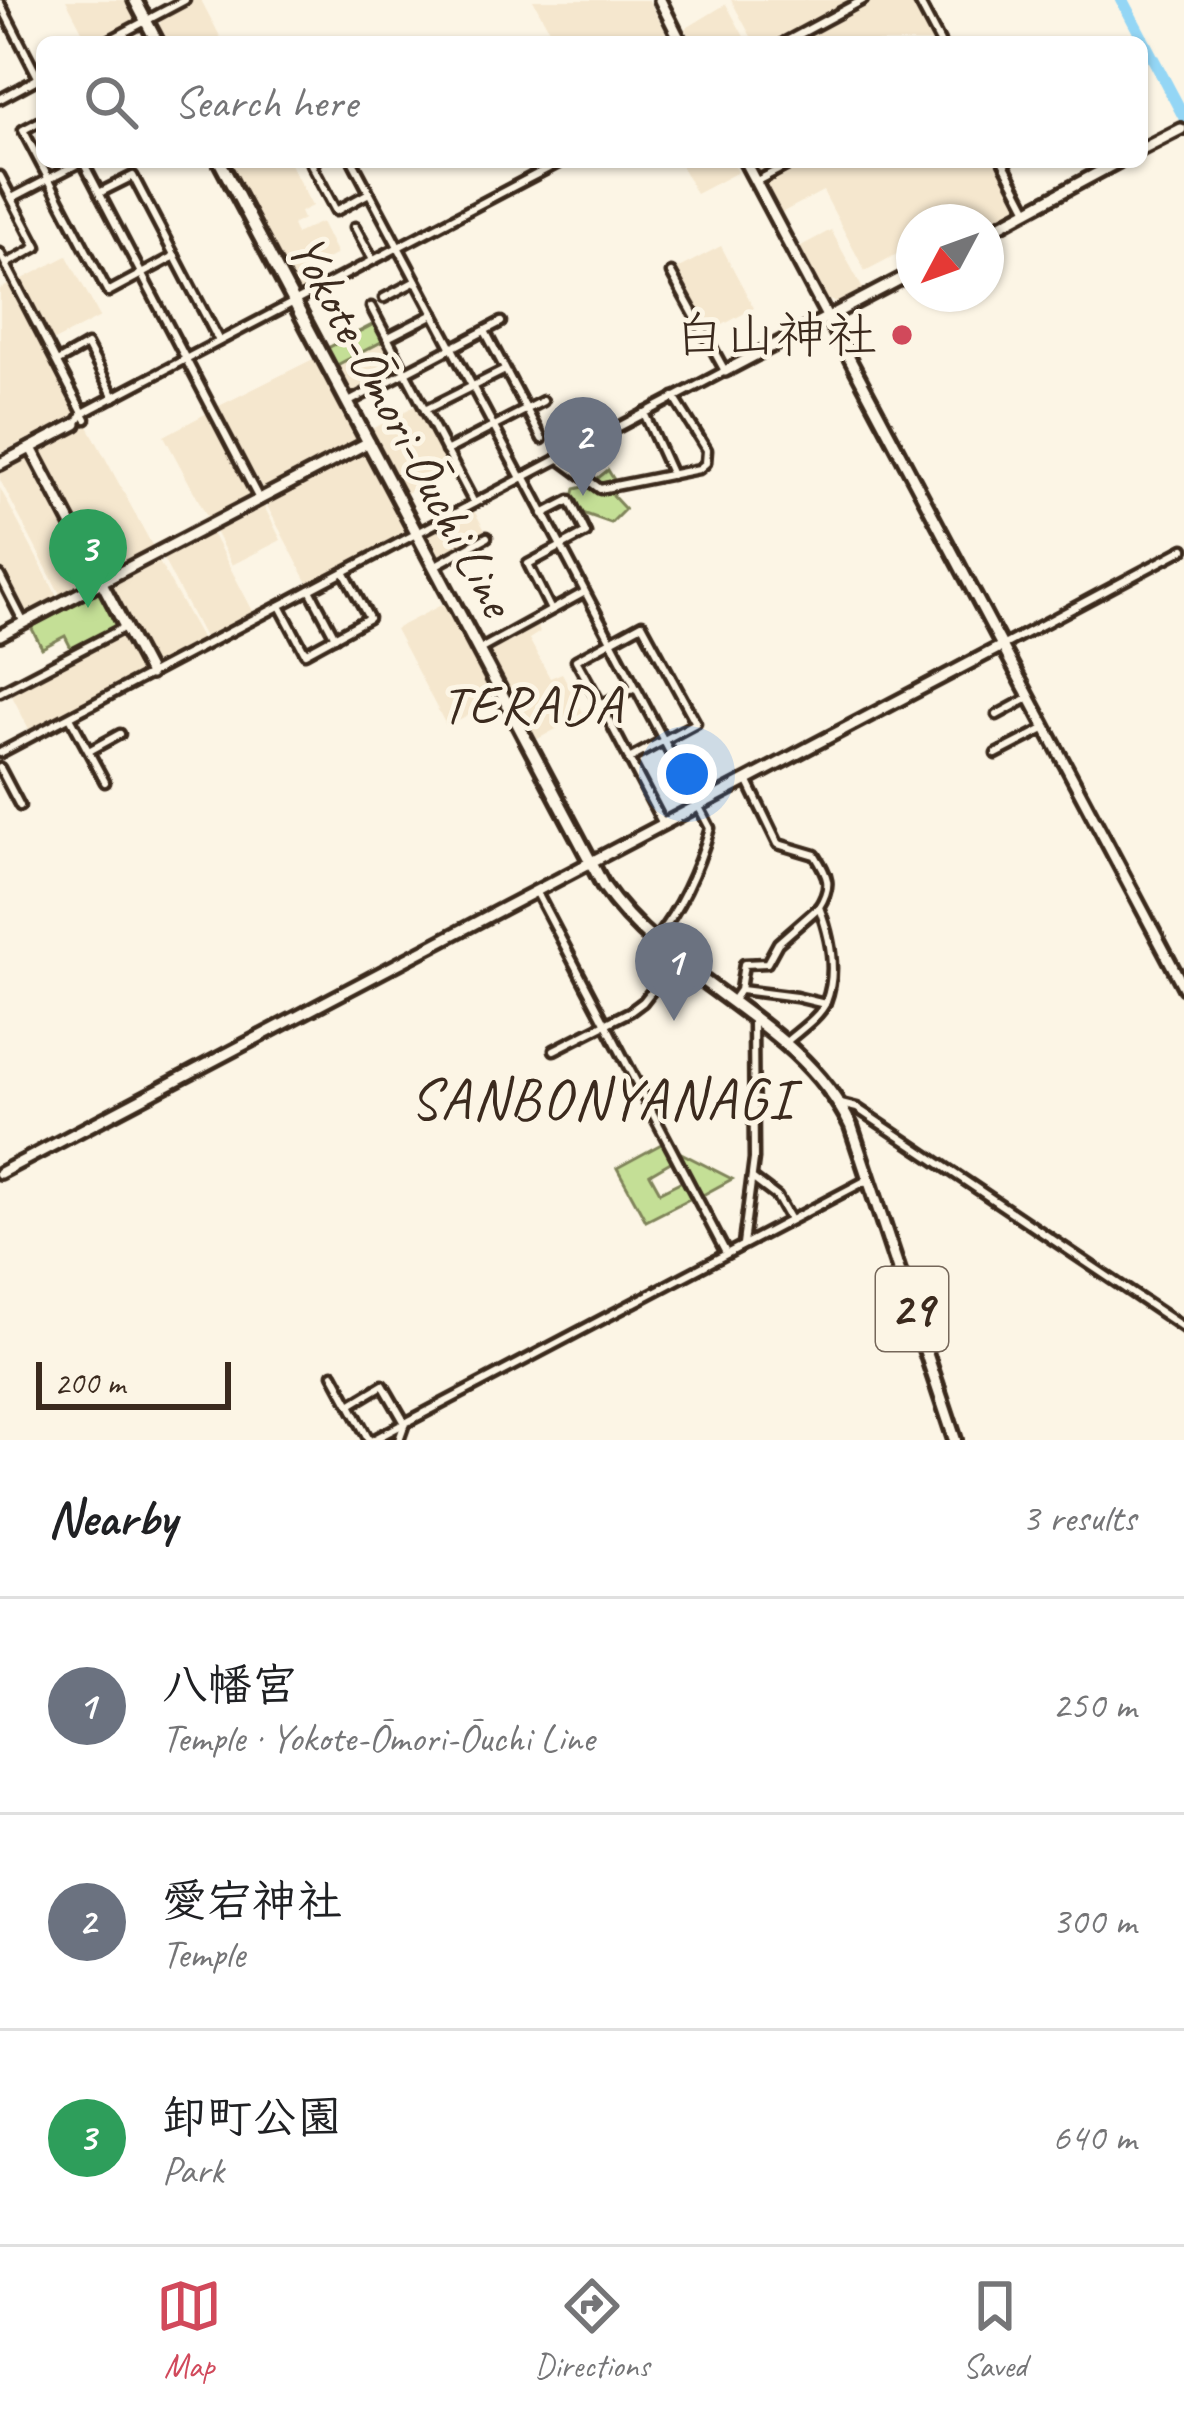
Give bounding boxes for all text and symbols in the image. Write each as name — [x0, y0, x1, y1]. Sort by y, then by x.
search box — [36, 36, 1148, 168]
icon: search — [78, 69, 144, 135]
text: Search here — [174, 74, 357, 131]
north arrow — [896, 204, 1004, 312]
street label: Yokote-Ōmori-Ōuchi Line — [274, 223, 531, 630]
place label: 白山神社 — [674, 303, 878, 367]
marker: 白山神社 — [889, 322, 915, 348]
pin: 2 — [544, 397, 622, 496]
pin: 3 — [49, 509, 127, 608]
district label: TERADA — [441, 670, 625, 738]
your location — [657, 744, 717, 804]
pin: 1 — [635, 922, 713, 1021]
district label: SANBONYANAGI — [410, 1063, 803, 1135]
road number: 29 — [876, 1267, 948, 1351]
scale bar — [36, 1356, 231, 1409]
text: 200 m — [54, 1362, 125, 1404]
text: Nearby — [48, 1486, 176, 1550]
text: 3 results — [1022, 1494, 1136, 1543]
text: 八幡宮 — [162, 1657, 297, 1714]
text: 1 — [78, 1681, 96, 1730]
text: 250 m — [1052, 1681, 1136, 1730]
text: Temple · Yokote-Ōmori-Ōuchi Line — [162, 1714, 594, 1763]
text: 愛宕神社 — [162, 1873, 342, 1930]
text: 2 — [78, 1897, 96, 1946]
text: 300 m — [1052, 1897, 1136, 1946]
text: Temple — [162, 1930, 245, 1979]
text: 卸町公園 — [162, 2089, 342, 2146]
text: 3 — [78, 2113, 96, 2162]
text: 640 m — [1052, 2113, 1136, 2162]
text: Park — [162, 2146, 224, 2195]
tab: Map — [156, 2273, 222, 2387]
tab: Directions — [535, 2273, 649, 2387]
tab: Saved — [962, 2273, 1028, 2387]

